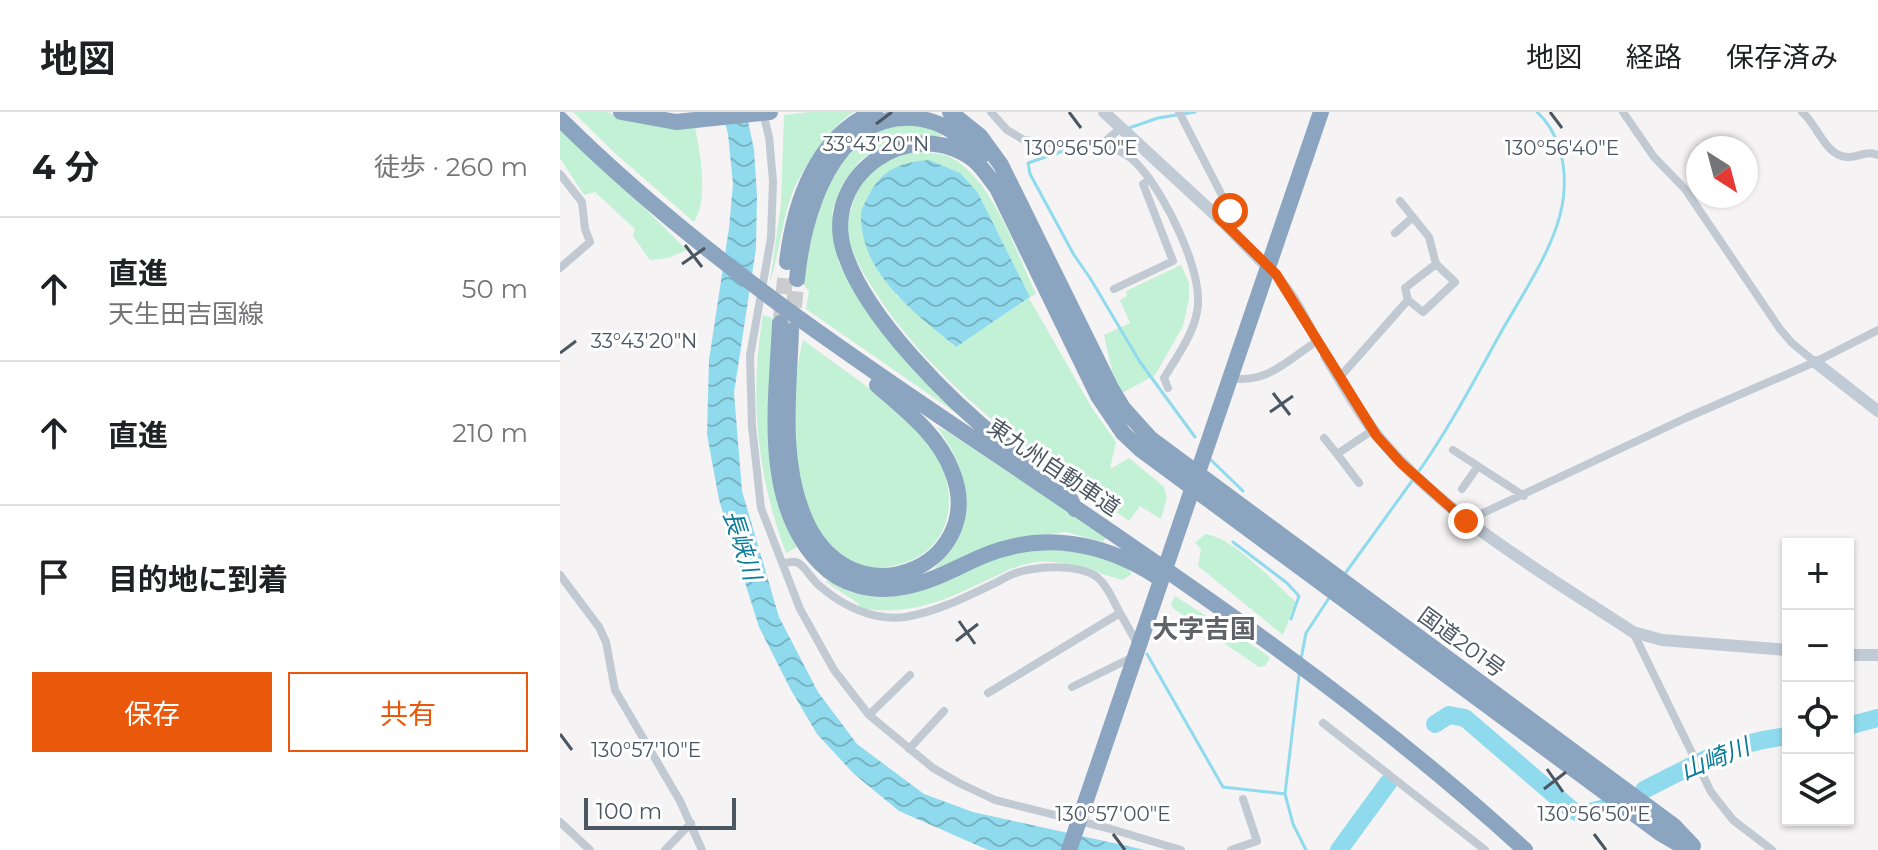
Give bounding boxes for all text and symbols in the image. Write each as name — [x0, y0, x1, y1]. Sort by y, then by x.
text: 地図 — [40, 35, 116, 82]
text: 地図 — [1526, 40, 1582, 74]
text: 経路 — [1626, 40, 1682, 74]
text: 保存済み — [1726, 40, 1838, 74]
text: 33°43'20"N — [823, 132, 929, 156]
text: 130°56'50"E — [1024, 136, 1138, 160]
text: 130°56'40"E — [1505, 136, 1619, 160]
north arrow — [1686, 136, 1758, 208]
text: 4 分 — [32, 146, 99, 188]
text: 徒歩 · 260 m — [374, 151, 528, 183]
route start — [1212, 193, 1248, 229]
text: 直進 — [108, 255, 168, 292]
icon: ahead — [32, 267, 76, 311]
text: 50 m — [462, 273, 528, 305]
text: 天生田吉国線 — [108, 298, 264, 330]
text: 33°43'20"N — [591, 329, 697, 353]
icon: ahead — [32, 411, 76, 455]
street label: 東九州自動車道 — [982, 413, 1125, 522]
text: 直進 — [108, 417, 168, 454]
text: 210 m — [452, 417, 528, 449]
route end — [1448, 503, 1484, 539]
water label: 長峡川 — [718, 506, 768, 586]
map controls — [1782, 538, 1854, 826]
button: + — [1782, 538, 1854, 610]
icon: arrive — [32, 555, 76, 599]
text: 目的地に到着 — [108, 561, 288, 598]
street label: 国道201号 — [1413, 602, 1510, 683]
button: − — [1782, 610, 1854, 682]
district label: 大字吉国 — [1152, 613, 1256, 645]
button: 保存 — [32, 672, 272, 752]
button: 共有 — [288, 672, 528, 752]
button: locate — [1782, 682, 1854, 754]
water label: 山崎川 — [1676, 730, 1756, 785]
text: 130°57'10"E — [591, 738, 701, 762]
button: layers — [1782, 754, 1854, 826]
scale bar — [584, 794, 736, 830]
text: 100 m — [596, 798, 662, 825]
text: 130°57'00"E — [1055, 802, 1171, 826]
text: 130°56'50"E — [1537, 802, 1651, 826]

